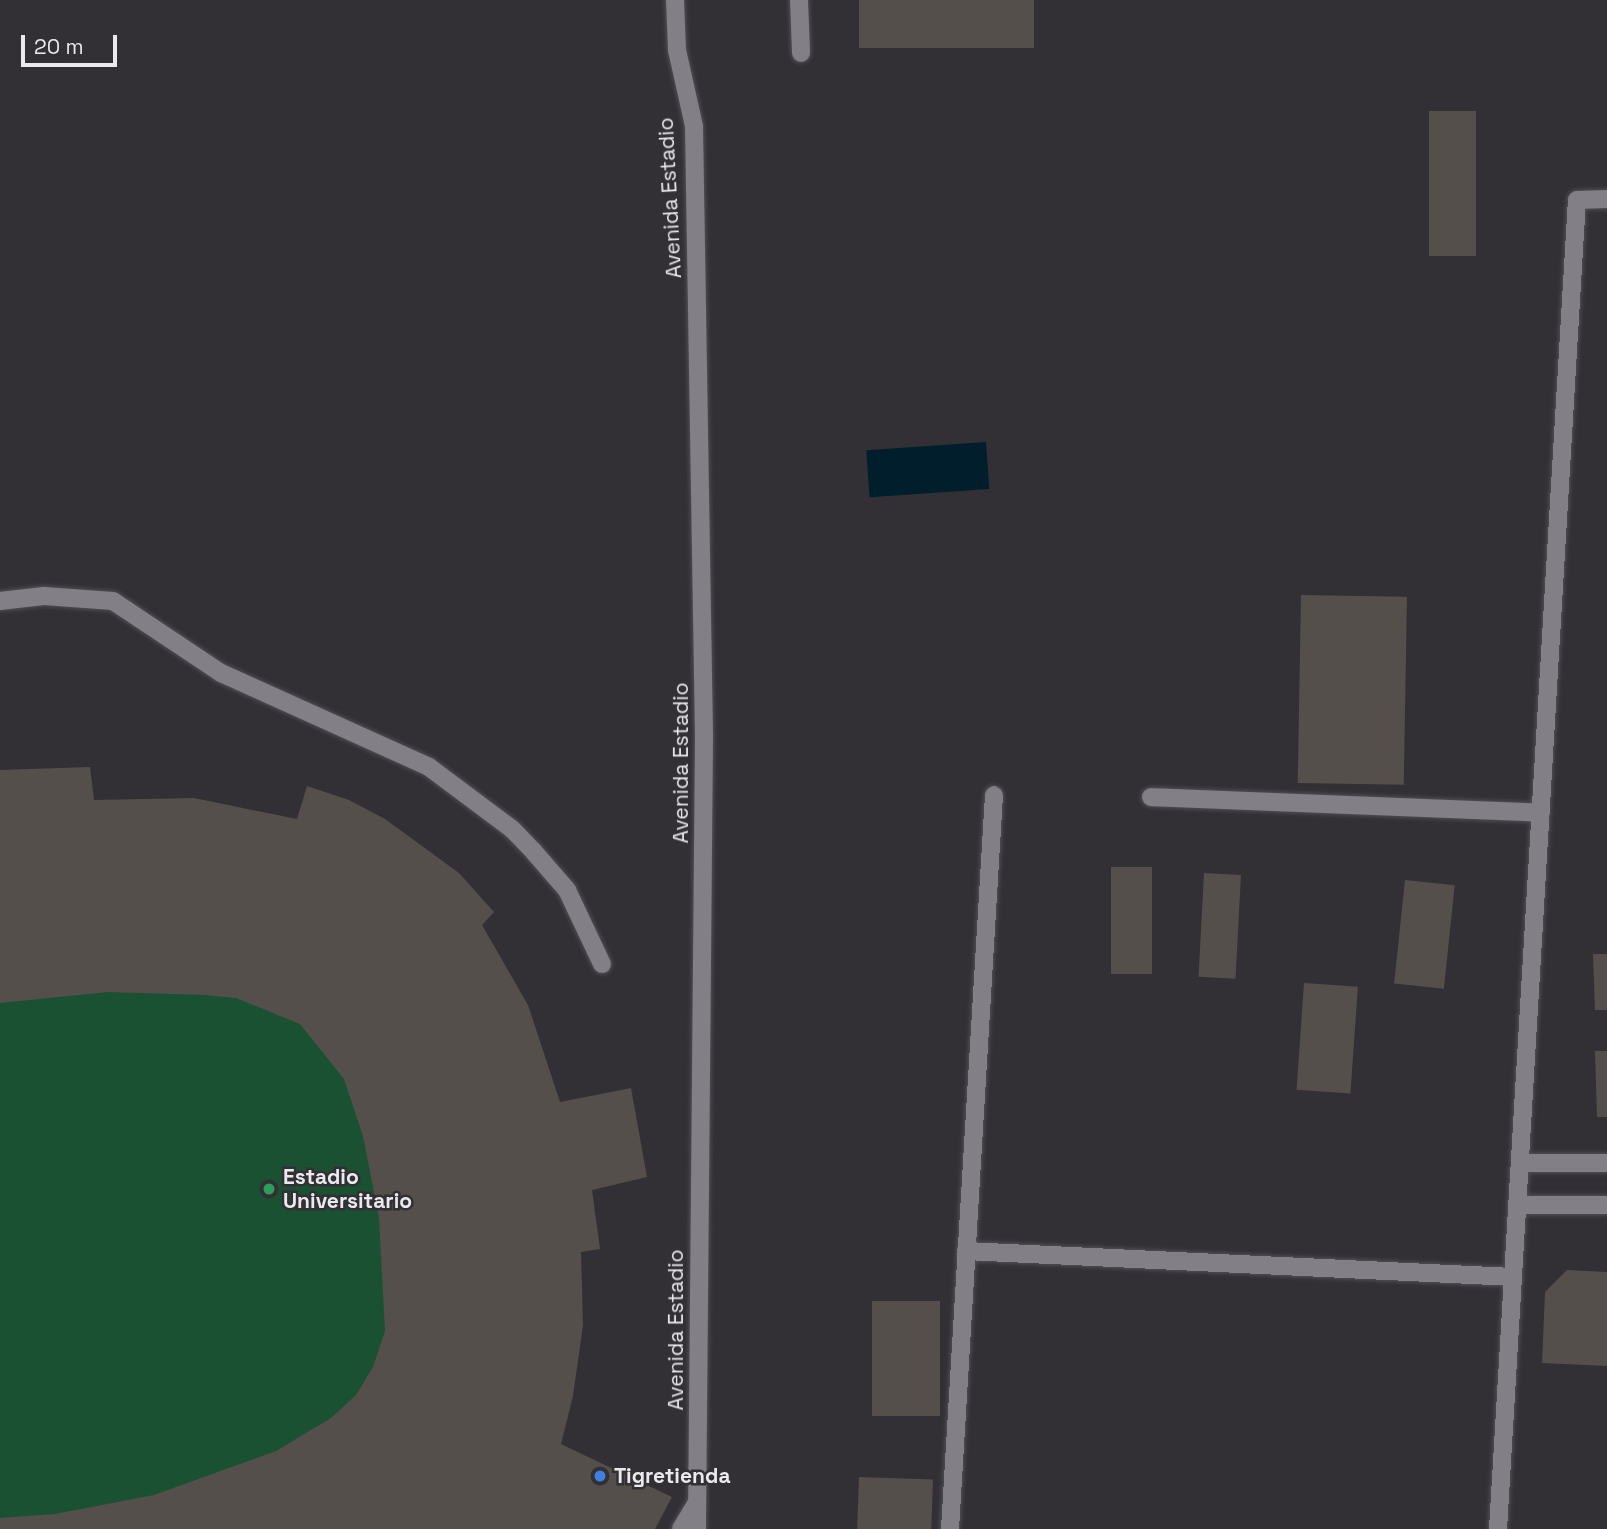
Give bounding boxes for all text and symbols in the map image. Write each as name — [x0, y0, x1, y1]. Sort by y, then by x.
scale bar — [24, 21, 121, 65]
text: 20 m — [34, 33, 84, 60]
street label: Avenida Estadio — [653, 117, 687, 279]
street label: Avenida Estadio — [668, 683, 694, 843]
place label: Estadio Universitario — [283, 1164, 412, 1214]
marker: Estadio Universitario — [261, 1181, 277, 1197]
street label: Avenida Estadio — [663, 1250, 689, 1410]
place label: Tigretienda — [614, 1463, 731, 1489]
marker: Tigretienda — [592, 1468, 608, 1484]

